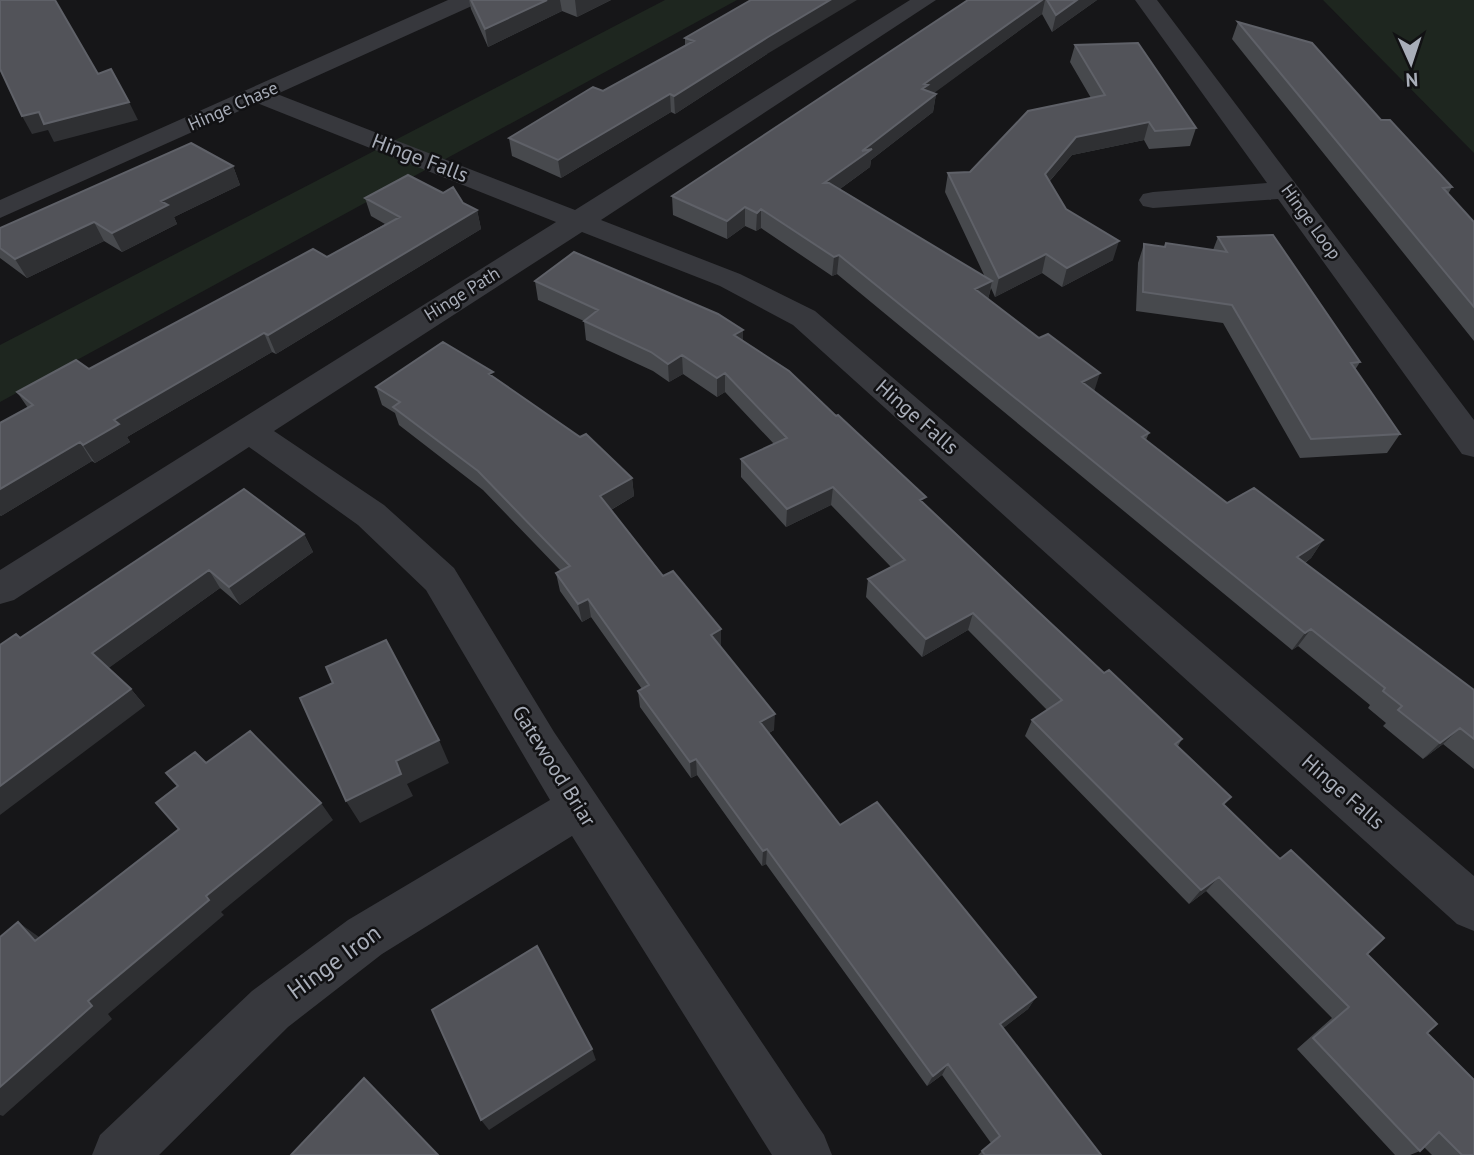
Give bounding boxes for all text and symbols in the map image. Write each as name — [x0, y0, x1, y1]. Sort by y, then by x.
north arrow — [1376, 28, 1446, 98]
text: N — [1405, 68, 1419, 92]
street label: Hinge Chase — [184, 75, 281, 136]
street label: Hinge Falls — [368, 127, 472, 188]
street label: Hinge Loop — [1276, 179, 1346, 264]
street label: Hinge Path — [420, 261, 504, 326]
street label: Hinge Falls — [870, 373, 964, 460]
street label: Gatewood Briar — [506, 700, 602, 831]
street label: Hinge Falls — [1296, 748, 1390, 835]
street label: Hinge Iron — [281, 917, 387, 1006]

